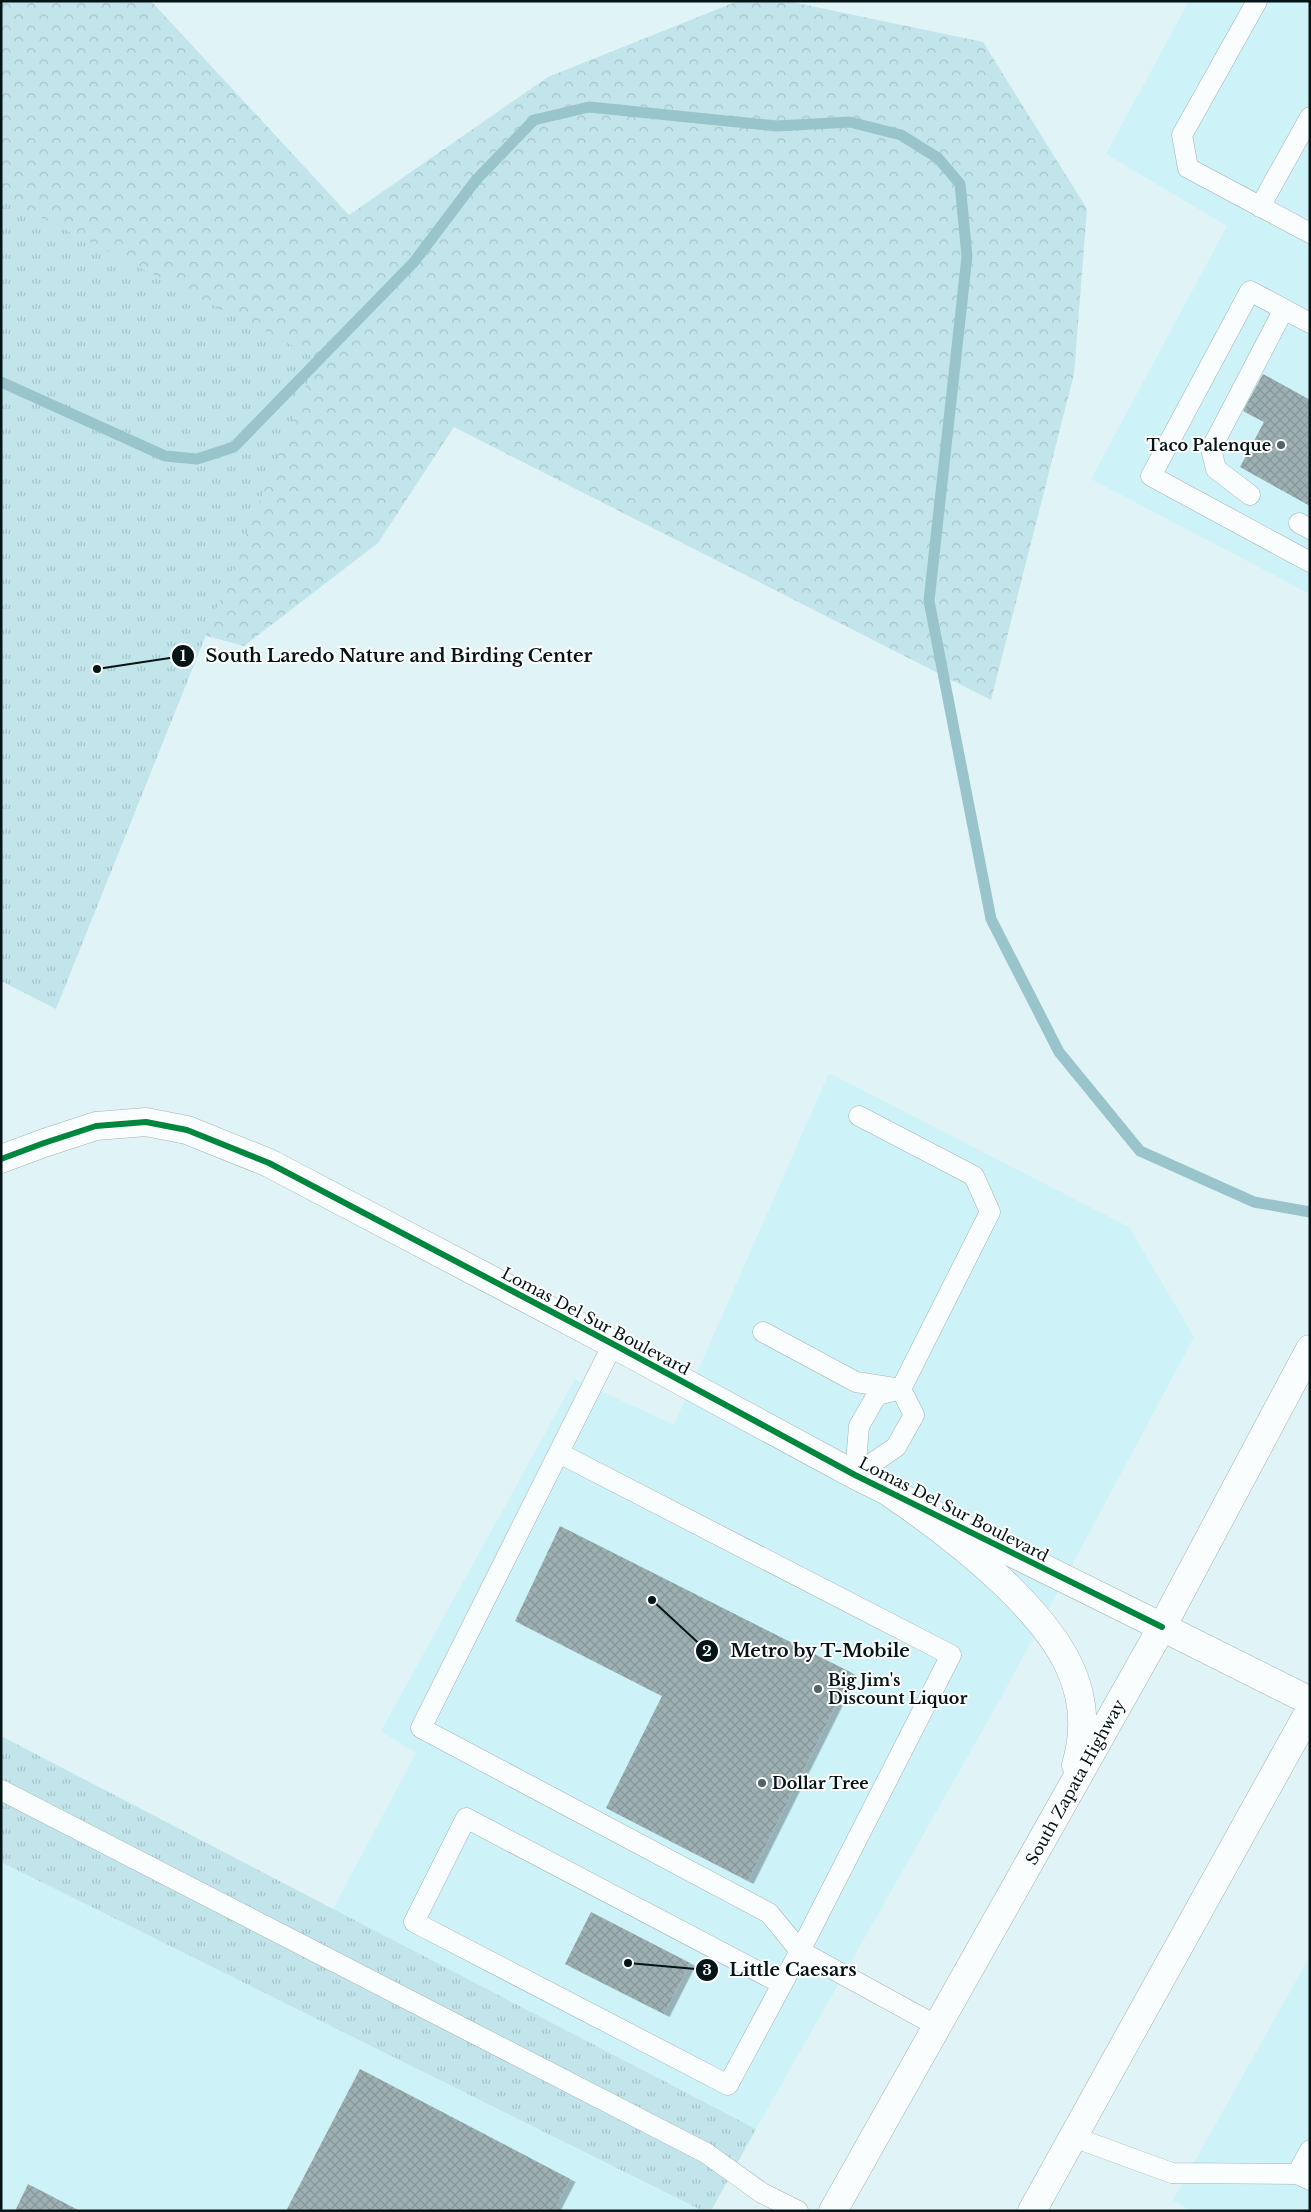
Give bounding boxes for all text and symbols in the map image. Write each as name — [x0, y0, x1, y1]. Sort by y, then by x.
place label: Taco Palenque — [1147, 435, 1271, 455]
marker: Taco Palenque — [1275, 439, 1287, 451]
callout: South Laredo Nature and Birding Center — [170, 639, 602, 672]
text: South Laredo Nature and Birding Center — [206, 645, 592, 667]
text: 1 — [180, 646, 187, 665]
street label: Lomas Del Sur Boulevard — [498, 1263, 694, 1379]
street label: Lomas Del Sur Boulevard — [856, 1452, 1052, 1566]
callout: Metro by T-Mobile — [694, 1635, 920, 1668]
text: Metro by T-Mobile — [730, 1640, 910, 1662]
text: 2 — [702, 1641, 712, 1660]
place label: Big Jim's Discount Liquor — [828, 1670, 967, 1708]
marker: Big Jim's Discount Liquor — [812, 1683, 824, 1695]
street label: South Zapata Highway — [1021, 1695, 1129, 1868]
place label: Dollar Tree — [772, 1773, 869, 1793]
marker: Dollar Tree — [756, 1777, 768, 1789]
callout: Little Caesars — [695, 1953, 867, 1986]
text: Little Caesars — [729, 1959, 857, 1981]
text: 3 — [702, 1960, 712, 1979]

